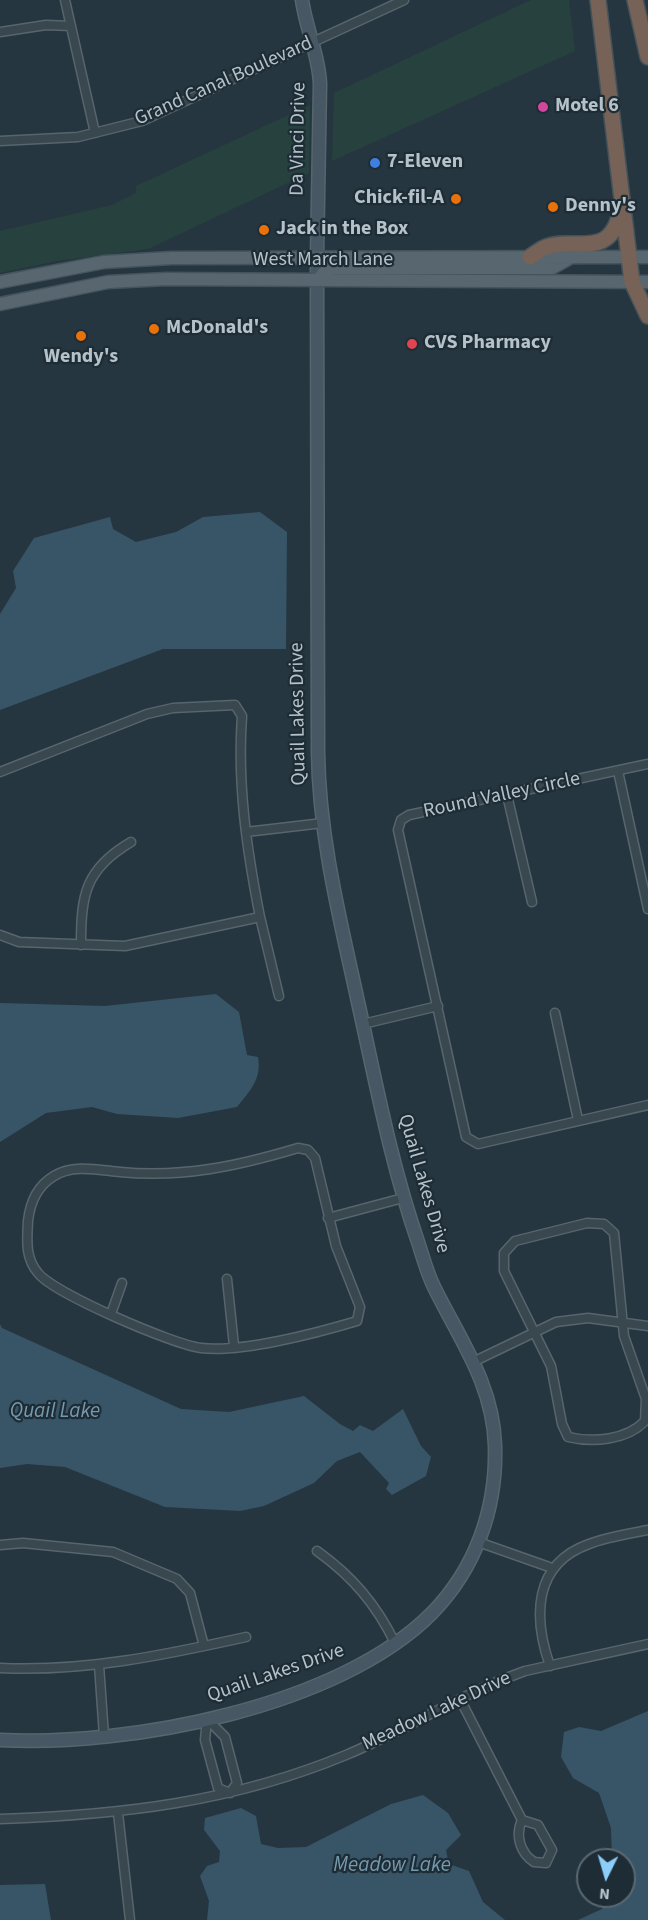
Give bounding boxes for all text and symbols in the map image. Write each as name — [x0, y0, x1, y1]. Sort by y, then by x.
street label: Grand Canal Boulevard — [131, 32, 317, 132]
street label: Da Vinci Drive — [286, 82, 312, 196]
place label: Motel 6 — [555, 95, 619, 119]
marker: Motel 6 — [536, 100, 550, 114]
place label: 7-Eleven — [387, 151, 463, 175]
marker: 7-Eleven — [368, 156, 382, 170]
place label: Chick-fil-A — [354, 187, 444, 211]
marker: Chick-fil-A — [449, 192, 463, 206]
place label: Denny's — [565, 195, 636, 219]
marker: Denny's — [546, 200, 560, 214]
place label: Jack in the Box — [276, 218, 408, 242]
marker: Jack in the Box — [257, 223, 271, 237]
street label: West March Lane — [253, 249, 393, 273]
place label: McDonald's — [166, 317, 268, 341]
marker: McDonald's — [147, 322, 161, 336]
marker: Wendy's — [74, 329, 88, 343]
place label: CVS Pharmacy — [424, 332, 551, 356]
marker: CVS Pharmacy — [405, 337, 419, 351]
place label: Wendy's — [44, 346, 118, 370]
street label: Quail Lakes Drive — [286, 642, 312, 786]
street label: Round Valley Circle — [421, 768, 583, 824]
street label: Quail Lakes Drive — [392, 1112, 454, 1256]
water label: Quail Lake — [10, 1399, 100, 1425]
street label: Quail Lakes Drive — [204, 1639, 348, 1709]
street label: Meadow Lake Drive — [359, 1667, 515, 1757]
north arrow — [576, 1848, 636, 1908]
water label: Meadow Lake — [333, 1853, 451, 1879]
text: N — [598, 1883, 611, 1905]

